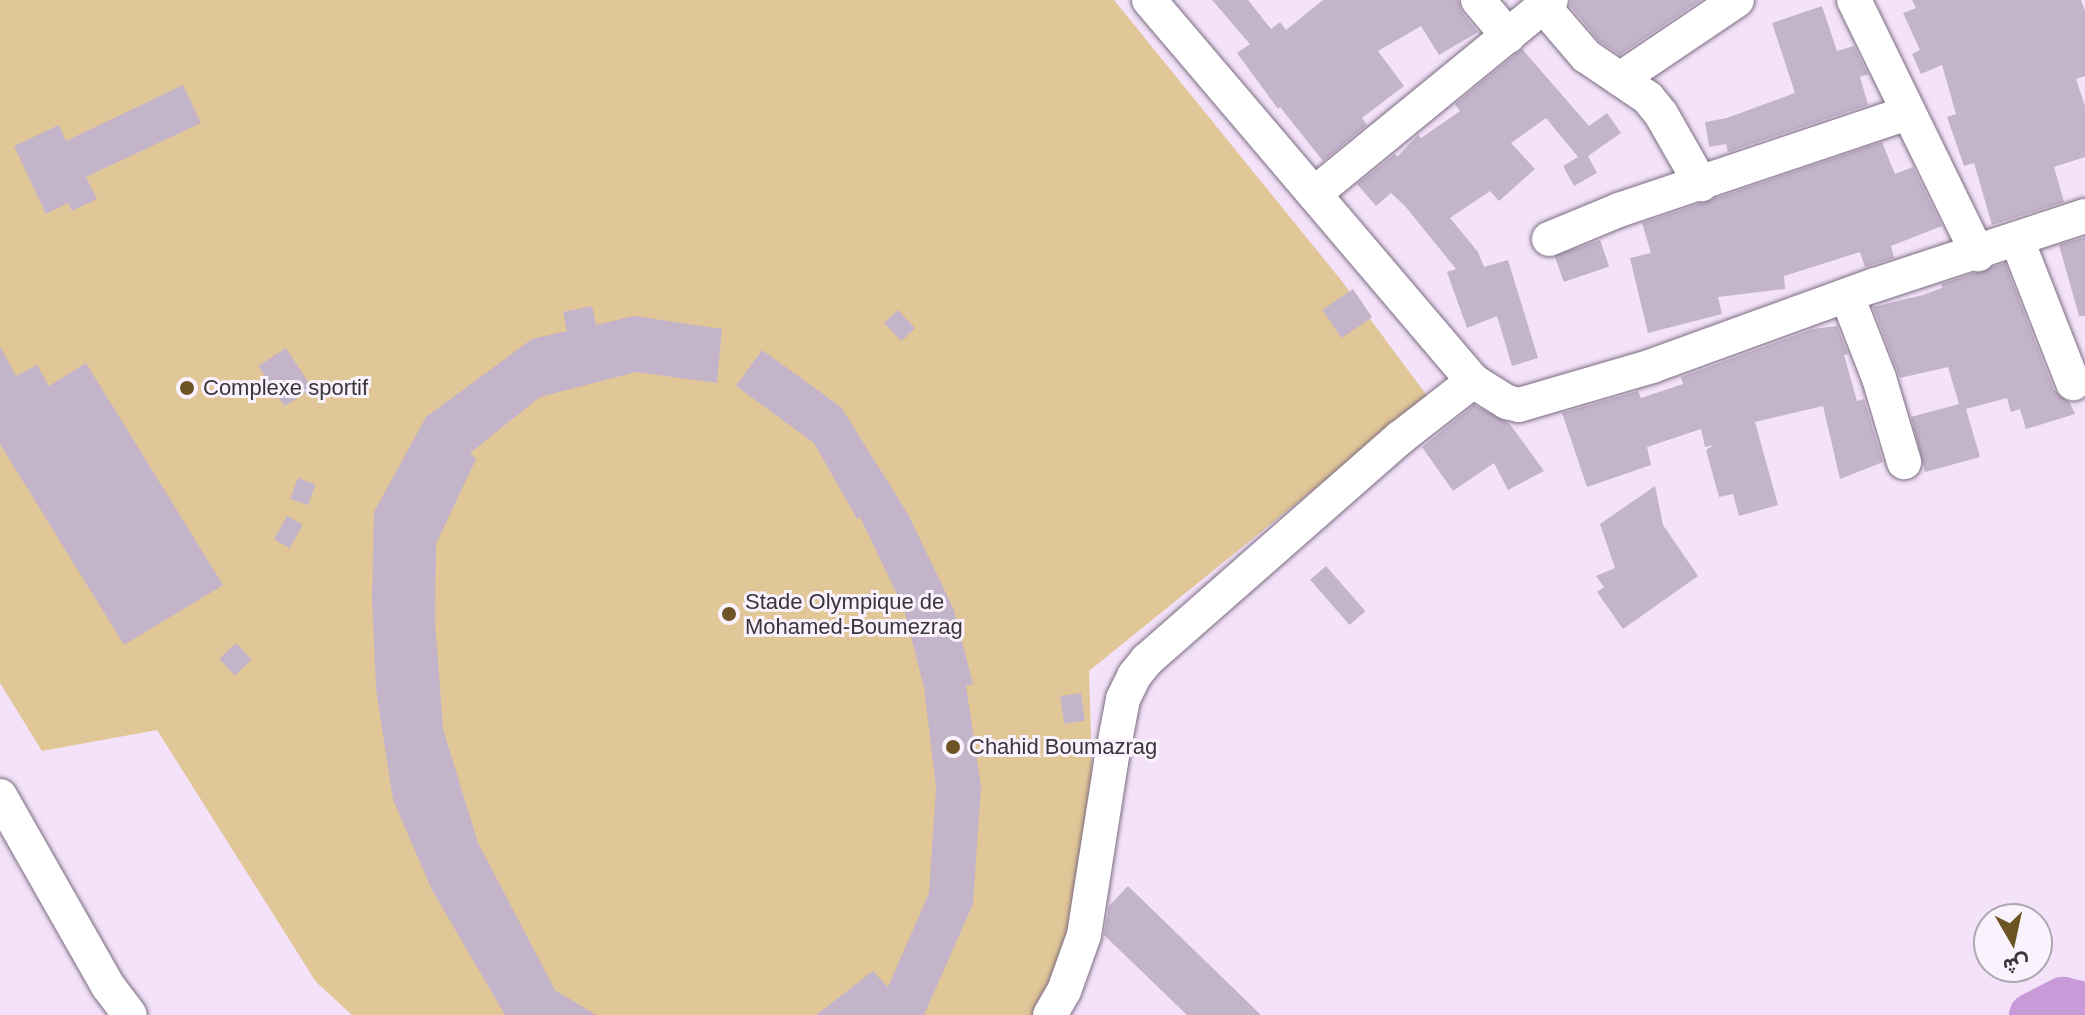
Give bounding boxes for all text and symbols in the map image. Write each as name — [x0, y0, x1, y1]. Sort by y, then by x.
place label: Complexe sportif — [203, 375, 368, 401]
marker: Complexe sportif — [178, 379, 196, 397]
place label: Stade Olympique de Mohamed-Boumezrag — [745, 588, 963, 640]
marker: Stade Olympique de Mohamed-Boumezrag — [720, 605, 738, 623]
place label: Chahid Boumazrag — [969, 734, 1157, 760]
marker: Chahid Boumazrag — [944, 738, 962, 756]
north arrow — [1973, 903, 2053, 983]
text: ش — [2002, 951, 2032, 980]

